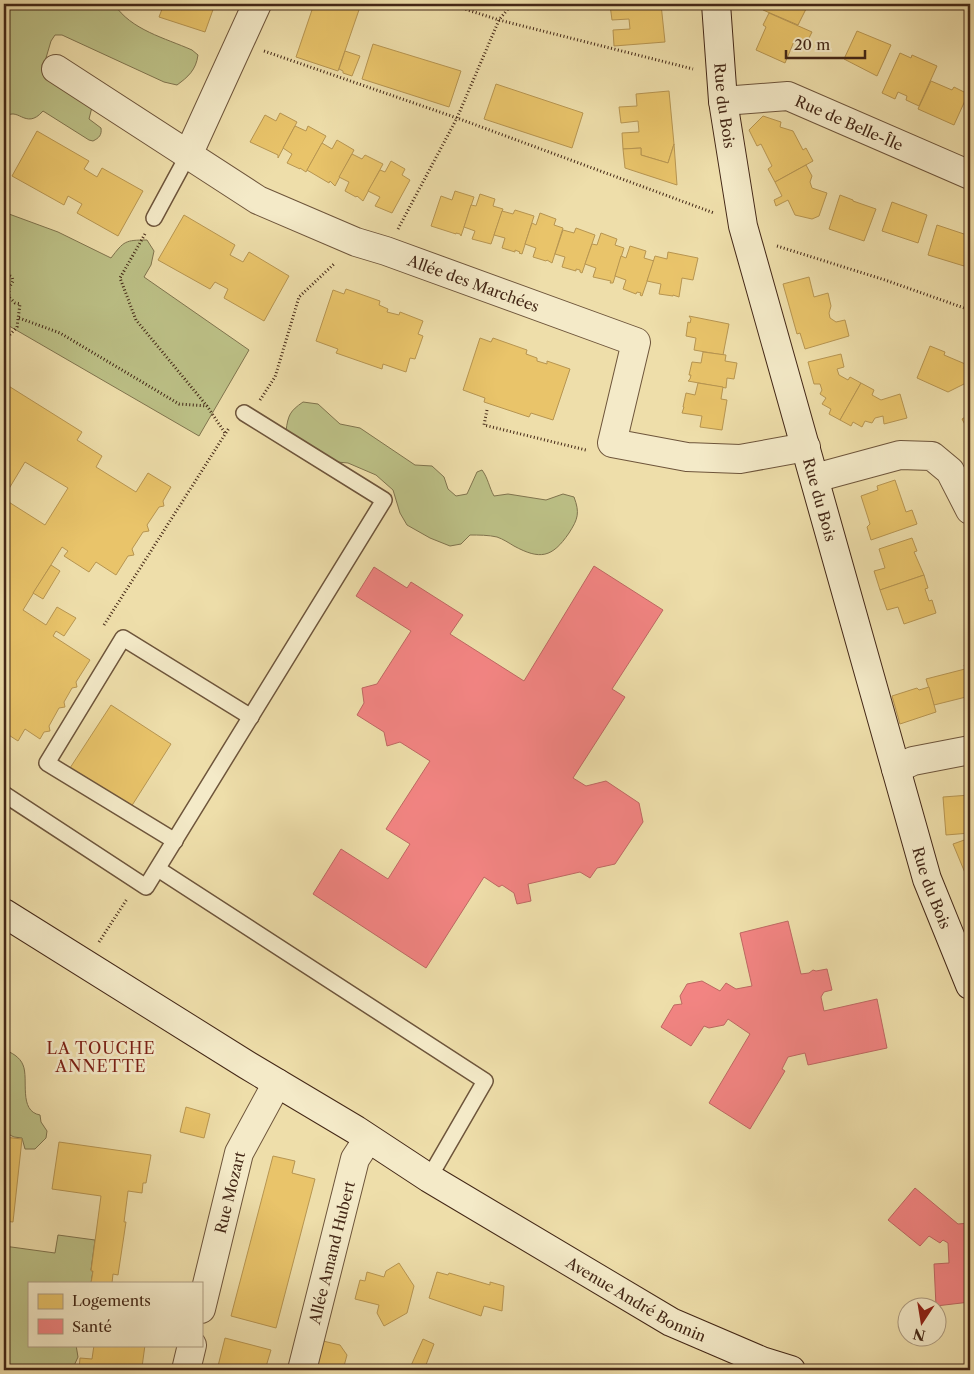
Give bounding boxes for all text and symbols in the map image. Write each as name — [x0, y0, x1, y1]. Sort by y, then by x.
scale bar — [786, 28, 865, 60]
text: 20 m — [794, 35, 830, 54]
street label: Rue du Bois — [711, 62, 740, 150]
street label: Rue de Belle-Île — [792, 91, 906, 154]
street label: Allée des Marchées — [404, 250, 542, 316]
street label: Rue du Bois — [799, 456, 841, 543]
street label: Rue du Bois — [909, 844, 956, 931]
district label: LA TOUCHE ANNETTE — [46, 1038, 156, 1076]
street label: Rue Mozart — [210, 1149, 249, 1235]
street label: Allée Amand Hubert — [304, 1178, 359, 1327]
street label: Avenue André Bonnin — [562, 1252, 709, 1346]
legend — [28, 1282, 202, 1346]
text: Logements — [72, 1291, 151, 1310]
north arrow — [896, 1296, 946, 1346]
text: Santé — [72, 1317, 112, 1336]
text: N — [911, 1325, 927, 1345]

